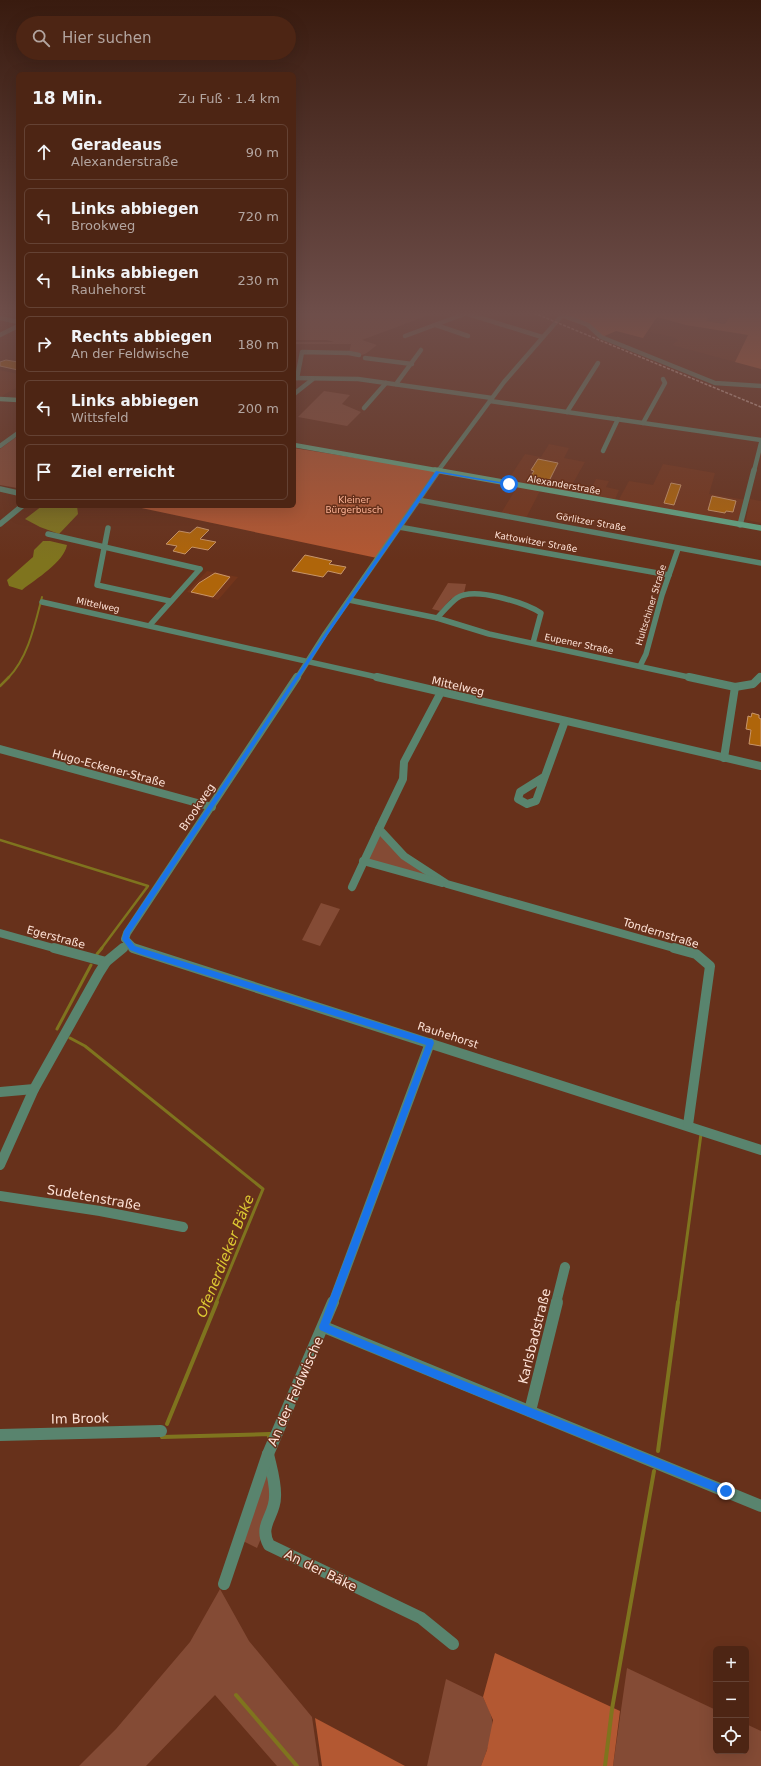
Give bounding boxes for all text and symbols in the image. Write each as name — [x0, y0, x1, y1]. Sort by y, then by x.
search box — [16, 16, 296, 60]
icon: search — [30, 27, 52, 49]
text: Hier suchen — [62, 29, 151, 47]
text: 18 Min. — [32, 88, 103, 108]
text: Zu Fuß · 1.4 km — [178, 91, 280, 106]
text: Geradeaus — [71, 136, 162, 154]
icon: ahead — [33, 141, 55, 163]
text: 90 m — [246, 145, 279, 160]
text: Alexanderstraße — [71, 154, 178, 169]
text: Links abbiegen — [71, 200, 199, 218]
icon: left — [33, 205, 55, 227]
text: 720 m — [237, 209, 279, 224]
text: Brookweg — [71, 218, 135, 233]
text: Links abbiegen — [71, 264, 199, 282]
icon: left — [33, 269, 55, 291]
text: 230 m — [237, 273, 279, 288]
text: Rauhehorst — [71, 282, 146, 297]
text: Rechts abbiegen — [71, 328, 212, 346]
icon: right — [33, 333, 55, 355]
text: 180 m — [237, 337, 279, 352]
text: An der Feldwische — [71, 346, 189, 361]
text: Links abbiegen — [71, 392, 199, 410]
icon: left — [33, 397, 55, 419]
text: 200 m — [237, 401, 279, 416]
text: Wittsfeld — [71, 410, 129, 425]
icon: arrive — [33, 461, 55, 483]
text: Ziel erreicht — [71, 463, 175, 481]
street label: Alexanderstraße — [527, 474, 602, 496]
route start — [500, 475, 518, 493]
park label: Kleiner Bürgerbusch — [325, 495, 383, 515]
street label: Görlitzer Straße — [555, 511, 627, 533]
street label: Kattowitzer Straße — [494, 530, 579, 554]
street label: Hultschiner Straße — [634, 563, 668, 647]
street label: Mittelweg — [75, 596, 121, 614]
street label: Eupener Straße — [544, 632, 615, 656]
street label: Mittelweg — [430, 674, 486, 699]
street label: Hugo-Eckener-Straße — [51, 747, 167, 790]
street label: Brookweg — [177, 781, 218, 833]
street label: Tondernstraße — [620, 915, 701, 951]
street label: Egerstraße — [25, 923, 87, 952]
street label: Rauhehorst — [416, 1020, 481, 1052]
street label: Sudetenstraße — [46, 1182, 142, 1213]
water label: Ofenerdieker Bäke — [193, 1192, 257, 1320]
street label: Karlsbadstraße — [515, 1287, 554, 1385]
street label: An der Feldwische — [265, 1334, 326, 1448]
street label: Im Brook — [51, 1410, 110, 1427]
route end — [717, 1482, 735, 1500]
street label: An der Bäke — [282, 1546, 360, 1594]
map controls — [713, 1646, 749, 1754]
button: + — [713, 1646, 749, 1682]
button: − — [713, 1682, 749, 1718]
button: locate — [713, 1718, 749, 1754]

